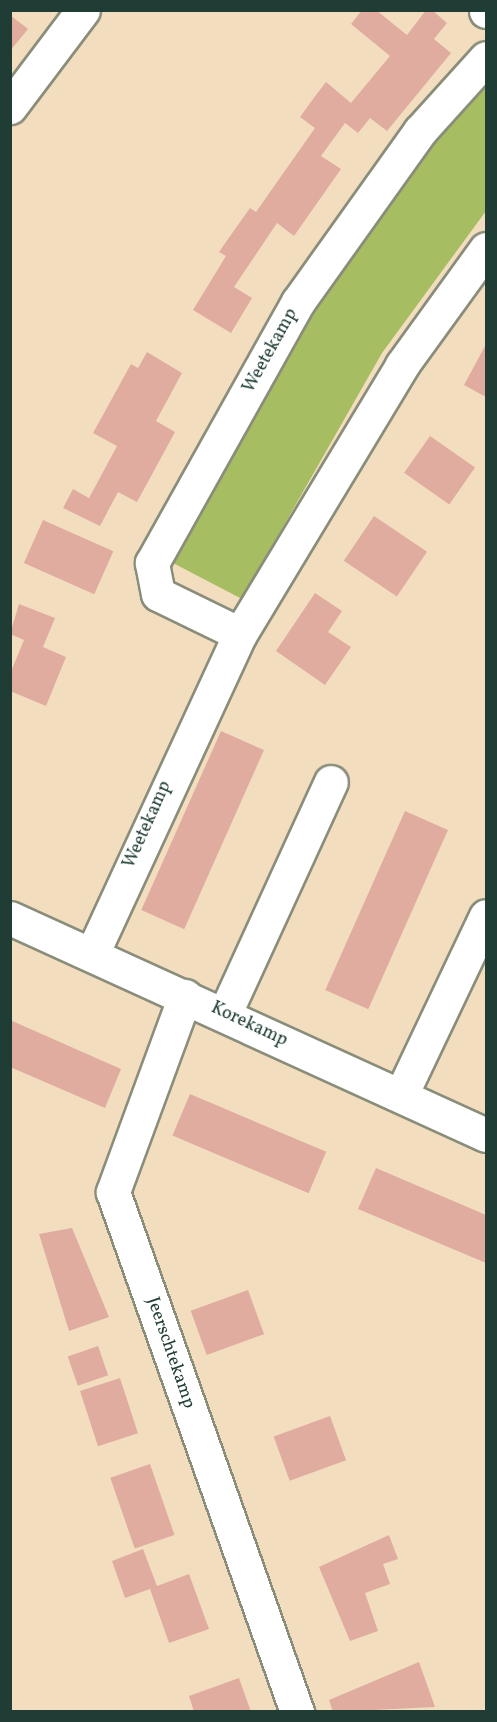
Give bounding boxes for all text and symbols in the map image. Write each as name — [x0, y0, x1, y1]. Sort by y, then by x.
street label: Weetekamp — [239, 305, 303, 397]
street label: Weetekamp — [119, 778, 177, 872]
street label: Korekamp — [207, 998, 291, 1052]
street label: Jeerschtekamp — [141, 1295, 199, 1411]

